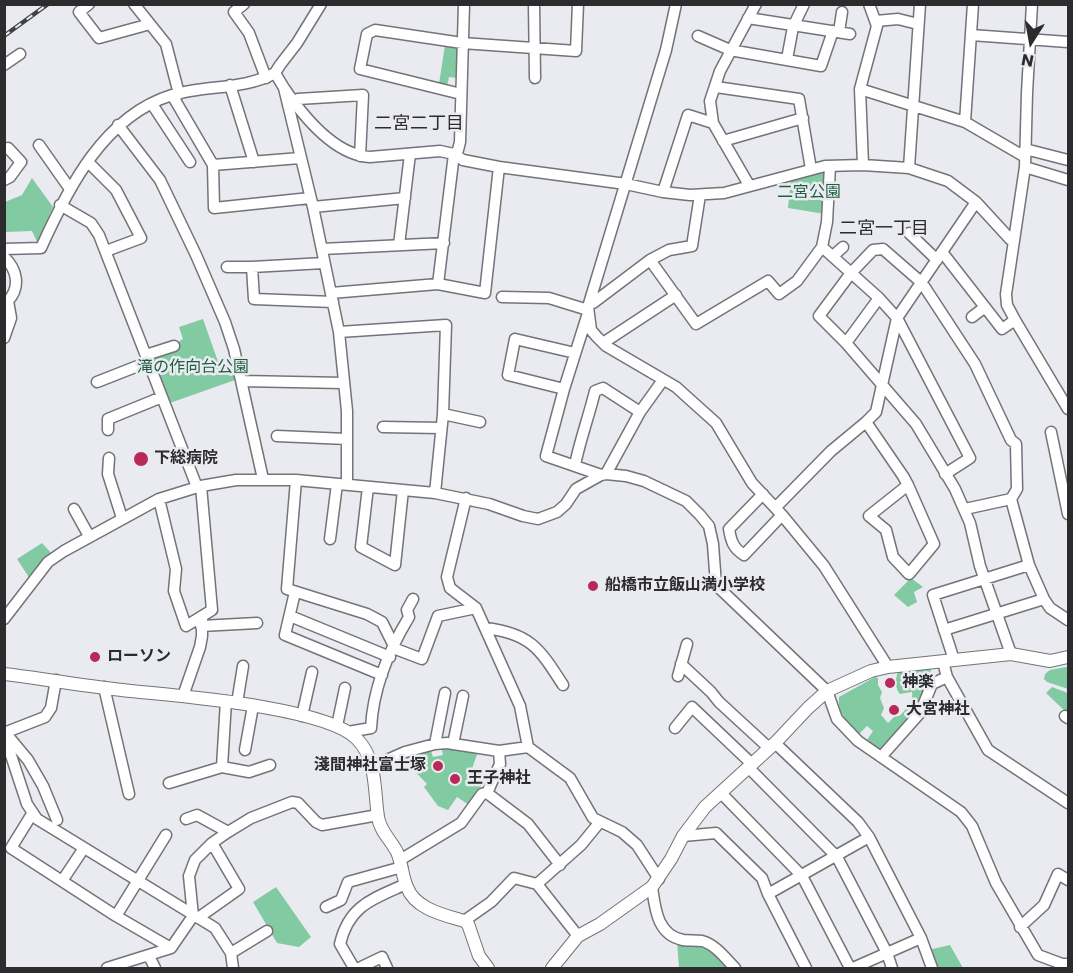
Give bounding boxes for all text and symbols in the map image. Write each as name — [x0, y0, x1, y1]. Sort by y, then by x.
north arrow — [1001, 12, 1061, 72]
text: N — [1019, 48, 1036, 73]
district label: 二宮二丁目 — [374, 113, 464, 135]
park label: 二宮公園 — [777, 183, 841, 203]
district label: 二宮一丁目 — [839, 218, 929, 240]
park label: 滝の作向台公園 — [137, 358, 249, 378]
place label: 下総病院 — [154, 449, 218, 469]
marker: 下総病院 — [132, 450, 150, 468]
place label: 船橋市立飯山満小学校 — [605, 576, 765, 596]
marker: 船橋市立飯山満小学校 — [586, 579, 600, 593]
place label: ローソン — [107, 647, 171, 667]
marker: ローソン — [88, 650, 102, 664]
place label: 神楽 — [902, 673, 934, 693]
marker: 神楽 — [883, 676, 897, 690]
place label: 大宮神社 — [906, 700, 970, 720]
marker: 大宮神社 — [887, 703, 901, 717]
place label: 淺間神社富士塚 — [314, 756, 426, 776]
marker: 淺間神社富士塚 — [431, 759, 445, 773]
place label: 王子神社 — [467, 769, 531, 789]
marker: 王子神社 — [448, 772, 462, 786]

